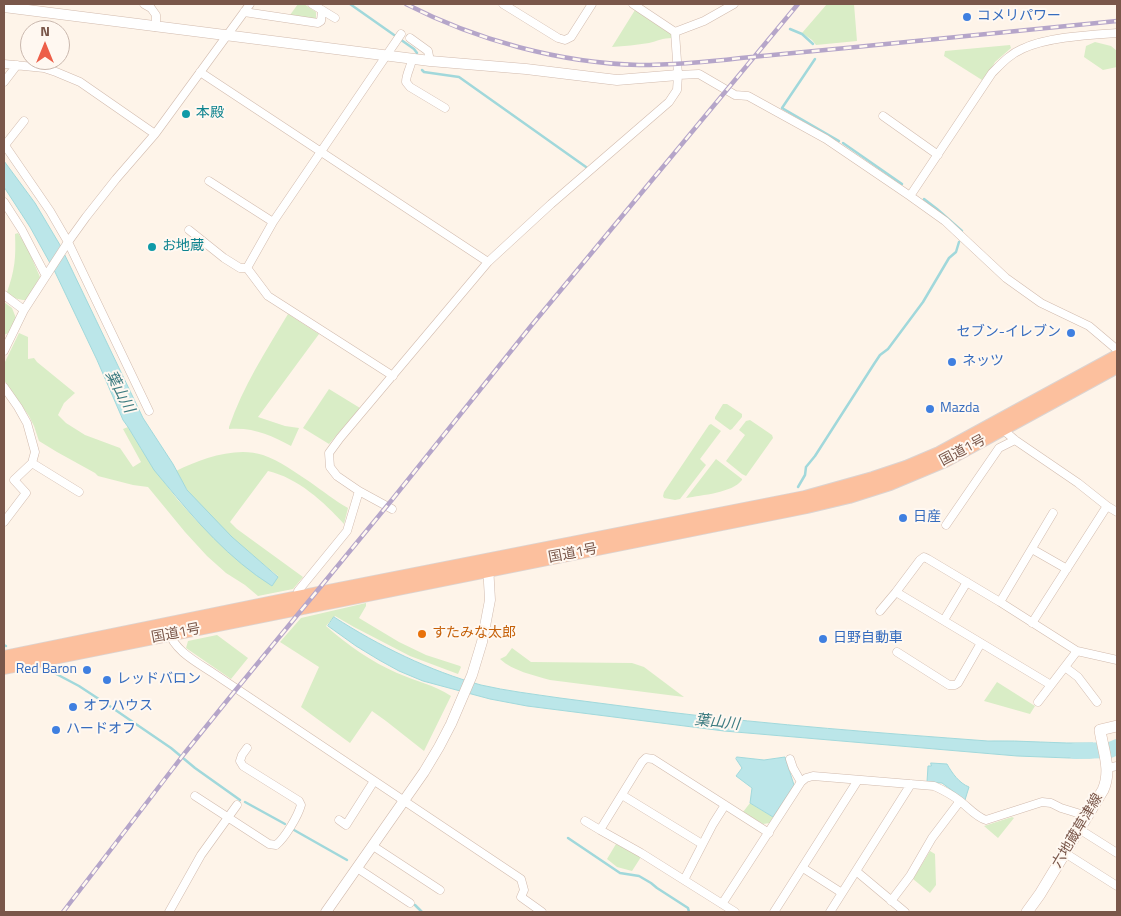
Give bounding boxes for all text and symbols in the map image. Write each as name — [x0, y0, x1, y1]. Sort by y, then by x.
place label: コメリパワー — [977, 9, 1061, 25]
marker: コメリパワー — [961, 11, 973, 23]
north arrow — [20, 20, 70, 70]
text: N — [40, 20, 50, 41]
place label: 本殿 — [196, 106, 224, 122]
marker: 本殿 — [180, 108, 192, 120]
place label: お地蔵 — [162, 239, 204, 255]
marker: お地蔵 — [146, 241, 158, 253]
place label: セブン-イレブン — [957, 325, 1061, 341]
marker: セブン-イレブン — [1065, 327, 1077, 339]
place label: ネッツ — [962, 354, 1004, 370]
marker: ネッツ — [946, 356, 958, 368]
water label: 葉山川 — [101, 368, 137, 416]
place label: Mazda — [940, 401, 980, 417]
marker: Mazda — [924, 403, 936, 415]
street label: 国道1号 — [937, 432, 989, 470]
place label: 日産 — [913, 510, 941, 526]
marker: 日産 — [897, 512, 909, 524]
street label: 国道1号 — [547, 541, 599, 567]
street label: 国道1号 — [150, 621, 202, 647]
place label: すたみな太郎 — [432, 626, 516, 642]
marker: すたみな太郎 — [416, 628, 428, 640]
place label: 日野自動車 — [833, 631, 903, 647]
marker: 日野自動車 — [817, 633, 829, 645]
place label: Red Baron — [16, 662, 77, 678]
marker: Red Baron — [81, 664, 93, 676]
place label: レッドバロン — [117, 672, 201, 688]
marker: レッドバロン — [101, 674, 113, 686]
place label: オフハウス — [83, 699, 153, 715]
marker: オフハウス — [67, 701, 79, 713]
water label: 葉山川 — [694, 712, 740, 734]
place label: ハードオフ — [66, 722, 136, 738]
marker: ハードオフ — [50, 724, 62, 736]
street label: 六地蔵草津線 — [1049, 791, 1107, 871]

